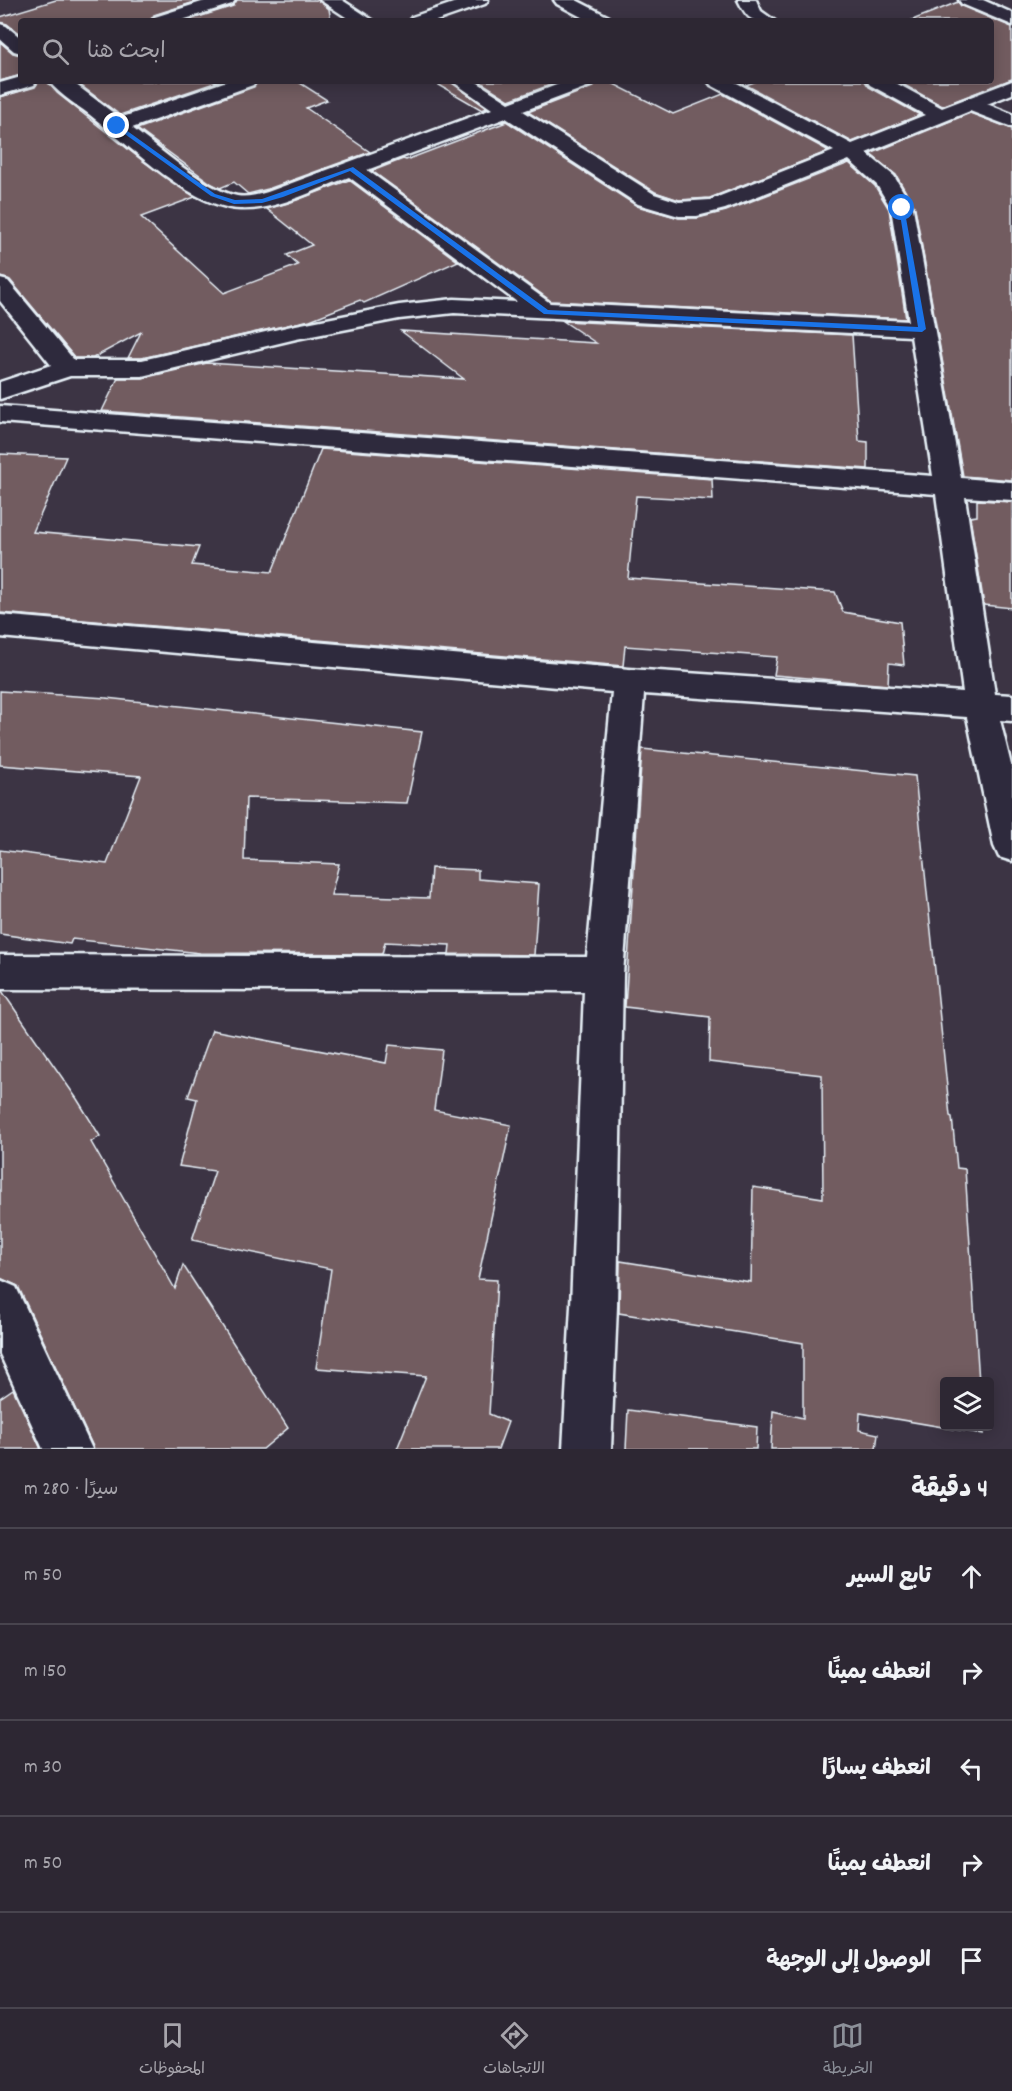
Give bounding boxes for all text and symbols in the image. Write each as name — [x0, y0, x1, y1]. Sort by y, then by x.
search box — [18, 18, 994, 84]
icon: search — [39, 35, 72, 68]
text: ابحث هنا — [87, 37, 166, 68]
route end — [103, 112, 129, 138]
route start — [888, 194, 914, 220]
map controls — [940, 1377, 994, 1431]
button: layers — [940, 1377, 994, 1431]
text: 4 دقيقة — [911, 1472, 988, 1509]
text: سيرًا · 280 m — [24, 1476, 119, 1504]
icon: ahead — [955, 1560, 988, 1593]
text: 50 m — [24, 1562, 63, 1590]
text: تابع السير — [848, 1562, 931, 1593]
icon: right — [955, 1656, 988, 1689]
text: 150 m — [24, 1658, 67, 1686]
text: انعطف يمينًا — [828, 1658, 931, 1689]
icon: left — [955, 1752, 988, 1785]
text: 30 m — [24, 1754, 62, 1782]
text: انعطف يسارًا — [822, 1754, 931, 1785]
icon: right — [955, 1848, 988, 1881]
text: 50 m — [24, 1850, 63, 1878]
text: انعطف يمينًا — [828, 1850, 931, 1881]
icon: arrive — [955, 1944, 988, 1977]
text: الوصول إلى الوجهة — [766, 1946, 931, 1977]
tab: المحفوظات — [139, 2019, 205, 2082]
tab: الاتجاهات — [483, 2019, 545, 2082]
tab: الخريطة — [823, 2019, 873, 2082]

